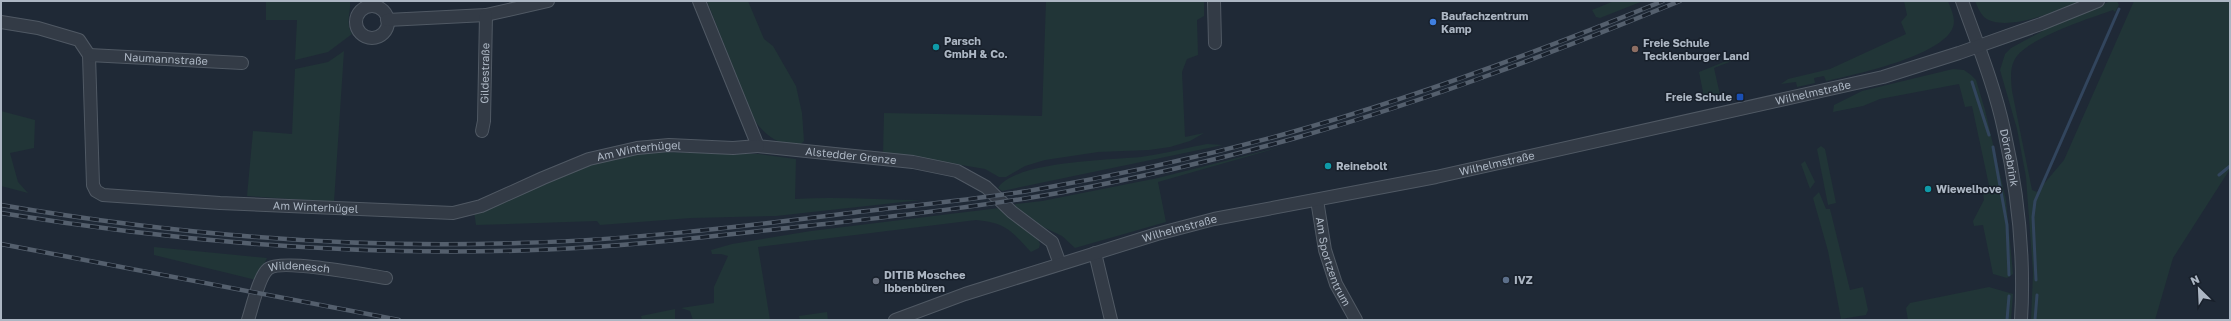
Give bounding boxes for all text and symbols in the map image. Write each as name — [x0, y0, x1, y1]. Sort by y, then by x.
place label: Baufachzentrum Kamp — [1441, 9, 1529, 35]
marker: Baufachzentrum Kamp — [1428, 17, 1438, 27]
place label: Parsch GmbH & Co. — [944, 34, 1008, 60]
place label: Freie Schule Tecklenburger Land — [1643, 36, 1749, 62]
marker: Parsch GmbH & Co. — [931, 42, 941, 52]
street label: Gildestraße — [477, 43, 491, 104]
marker: Freie Schule Tecklenburger Land — [1630, 44, 1640, 54]
street label: Naumannstraße — [124, 50, 208, 67]
street label: Wilhelmstraße — [1774, 77, 1852, 107]
place label: Freie Schule — [1666, 90, 1733, 103]
marker: Freie Schule — [1735, 92, 1745, 102]
street label: Dörnebrink — [1998, 127, 2022, 188]
street label: Am Winterhügel — [595, 138, 682, 163]
street label: Alstedder Grenze — [805, 144, 897, 166]
street label: Wilhelmstraße — [1458, 148, 1536, 178]
place label: Reinebolt — [1336, 159, 1388, 172]
marker: Reinebolt — [1323, 161, 1333, 171]
place label: Wiewelhove — [1936, 182, 2002, 195]
marker: Wiewelhove — [1923, 184, 1933, 194]
street label: Am Winterhügel — [273, 198, 359, 215]
street label: Wilhelmstraße — [1140, 212, 1218, 244]
street label: Am Sportzentrum — [1314, 216, 1354, 308]
street label: Wildenesch — [267, 258, 331, 275]
place label: DITIB Moschee Ibbenbüren — [884, 268, 966, 294]
north arrow — [2179, 269, 2219, 309]
text: N — [2188, 272, 2201, 287]
place label: IVZ — [1514, 273, 1533, 286]
marker: IVZ — [1501, 275, 1511, 285]
marker: DITIB Moschee Ibbenbüren — [871, 276, 881, 286]

